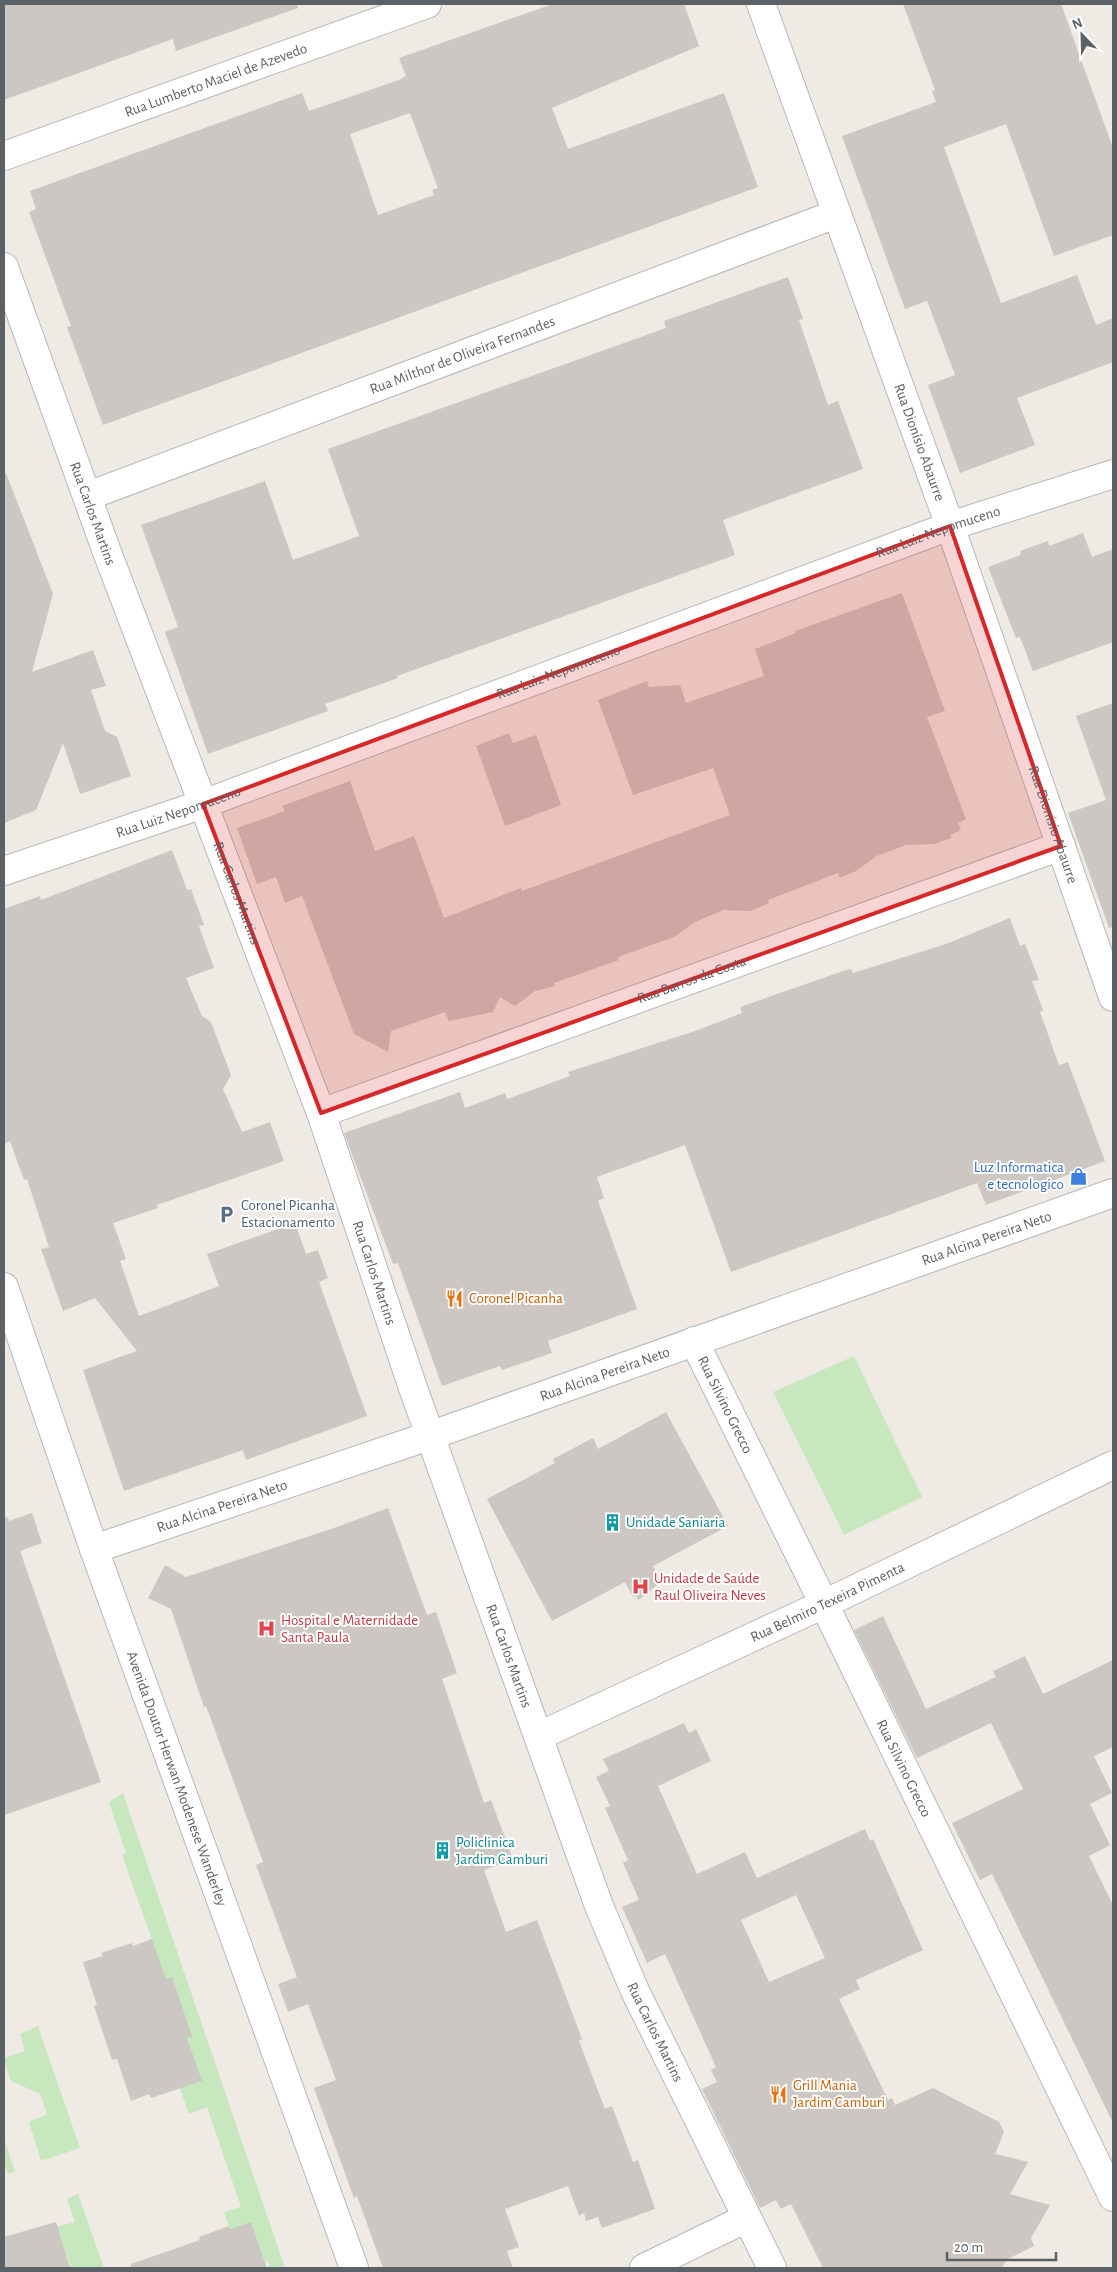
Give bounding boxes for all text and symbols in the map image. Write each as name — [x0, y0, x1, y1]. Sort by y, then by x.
north arrow — [1057, 10, 1107, 60]
text: N — [1070, 16, 1085, 32]
street label: Rua Lumberto Maciel de Azevedo — [122, 40, 309, 120]
street label: Rua Milthor de Oliveira Fernandes — [368, 313, 557, 397]
street label: Rua Dionísio Abaurre — [892, 382, 948, 503]
street label: Rua Carlos Martins — [68, 460, 119, 567]
street label: Rua Luiz Nepomuceno — [874, 503, 1002, 560]
street label: Rua Luiz Nepomuceno — [494, 642, 622, 702]
street label: Rua Dionísio Abaurre — [1026, 764, 1081, 885]
street label: Rua Luiz Nepomuceno — [114, 783, 242, 840]
street label: Rua Carlos Martins — [211, 839, 263, 946]
street label: Rua Barros da Costa — [635, 953, 748, 1006]
place label: Luz Informatica e tecnologico — [974, 1160, 1064, 1192]
shop icon: Luz Informatica e tecnologico — [1068, 1166, 1088, 1186]
place label: Coronel Picanha Estacionamento — [241, 1198, 335, 1230]
parking icon: Coronel Picanha Estacionamento — [217, 1204, 237, 1224]
street label: Rua Alcina Pereira Neto — [919, 1208, 1053, 1268]
street label: Rua Carlos Martins — [350, 1219, 399, 1327]
restaurant icon: Coronel Picanha — [445, 1288, 465, 1308]
place label: Coronel Picanha — [469, 1291, 563, 1306]
street label: Rua Alcina Pereira Neto — [538, 1344, 672, 1404]
street label: Rua Silvino Grecco — [695, 1354, 756, 1456]
street label: Rua Alcina Pereira Neto — [155, 1477, 289, 1535]
building icon: Unidade Saniaria — [602, 1512, 622, 1532]
place label: Unidade Saniaria — [626, 1515, 725, 1530]
street label: Rua Belmiro Texeira Pimenta — [748, 1559, 907, 1644]
place label: Unidade de Saúde Raul Oliveira Neves — [654, 1571, 766, 1603]
hospital icon: Unidade de Saúde Raul Oliveira Neves — [630, 1577, 650, 1597]
street label: Rua Carlos Martins — [484, 1602, 535, 1710]
place label: Hospital e Maternidade Santa Paula — [281, 1613, 418, 1645]
hospital icon: Hospital e Maternidade Santa Paula — [257, 1619, 277, 1639]
street label: Avenida Doutor Herwan Modenese Wanderley — [124, 1649, 230, 1908]
street label: Rua Silvino Grecco — [874, 1717, 934, 1819]
place label: Policlinica Jardim Camburi — [456, 1835, 548, 1867]
building icon: Policlinica Jardim Camburi — [432, 1841, 452, 1861]
street label: Rua Carlos Martins — [625, 1980, 686, 2084]
place label: Grill Mania Jardim Camburi — [793, 2078, 885, 2110]
restaurant icon: Grill Mania Jardim Camburi — [769, 2084, 789, 2104]
scale bar — [947, 2230, 1056, 2262]
text: 20 m — [954, 2240, 983, 2255]

